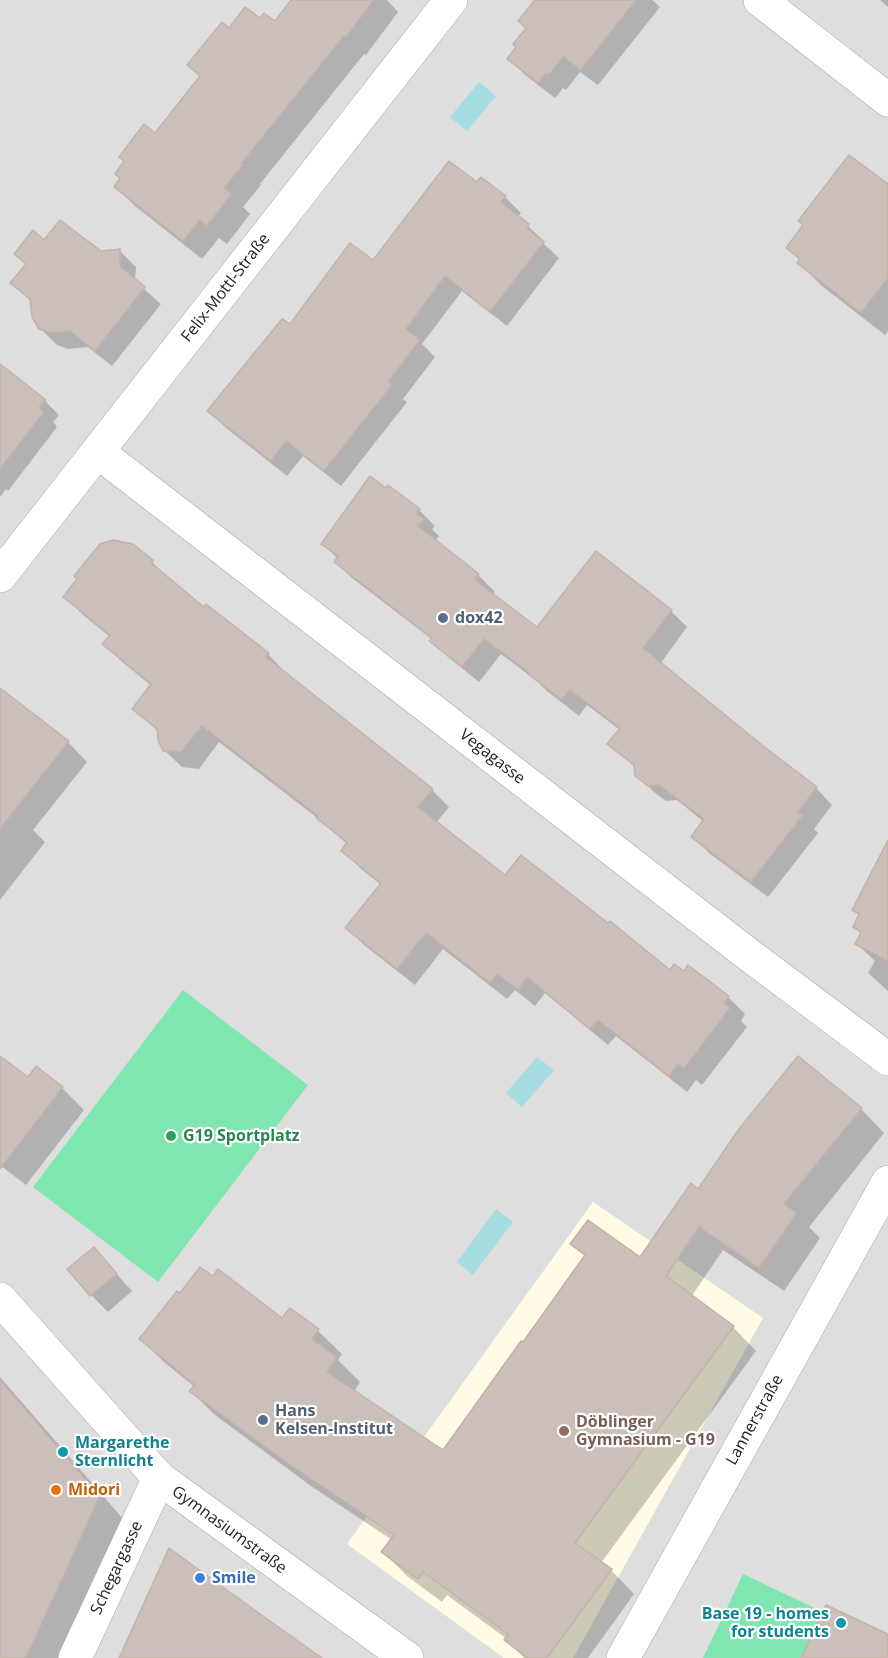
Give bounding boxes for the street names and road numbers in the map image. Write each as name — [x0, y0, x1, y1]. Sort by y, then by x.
street label: Felix-Mottl-Straße — [178, 230, 274, 346]
street label: Vegagasse — [455, 725, 529, 789]
street label: Lannerstraße — [722, 1372, 788, 1468]
street label: Gymnasiumstraße — [168, 1482, 290, 1578]
street label: Schegargasse — [87, 1518, 147, 1618]

